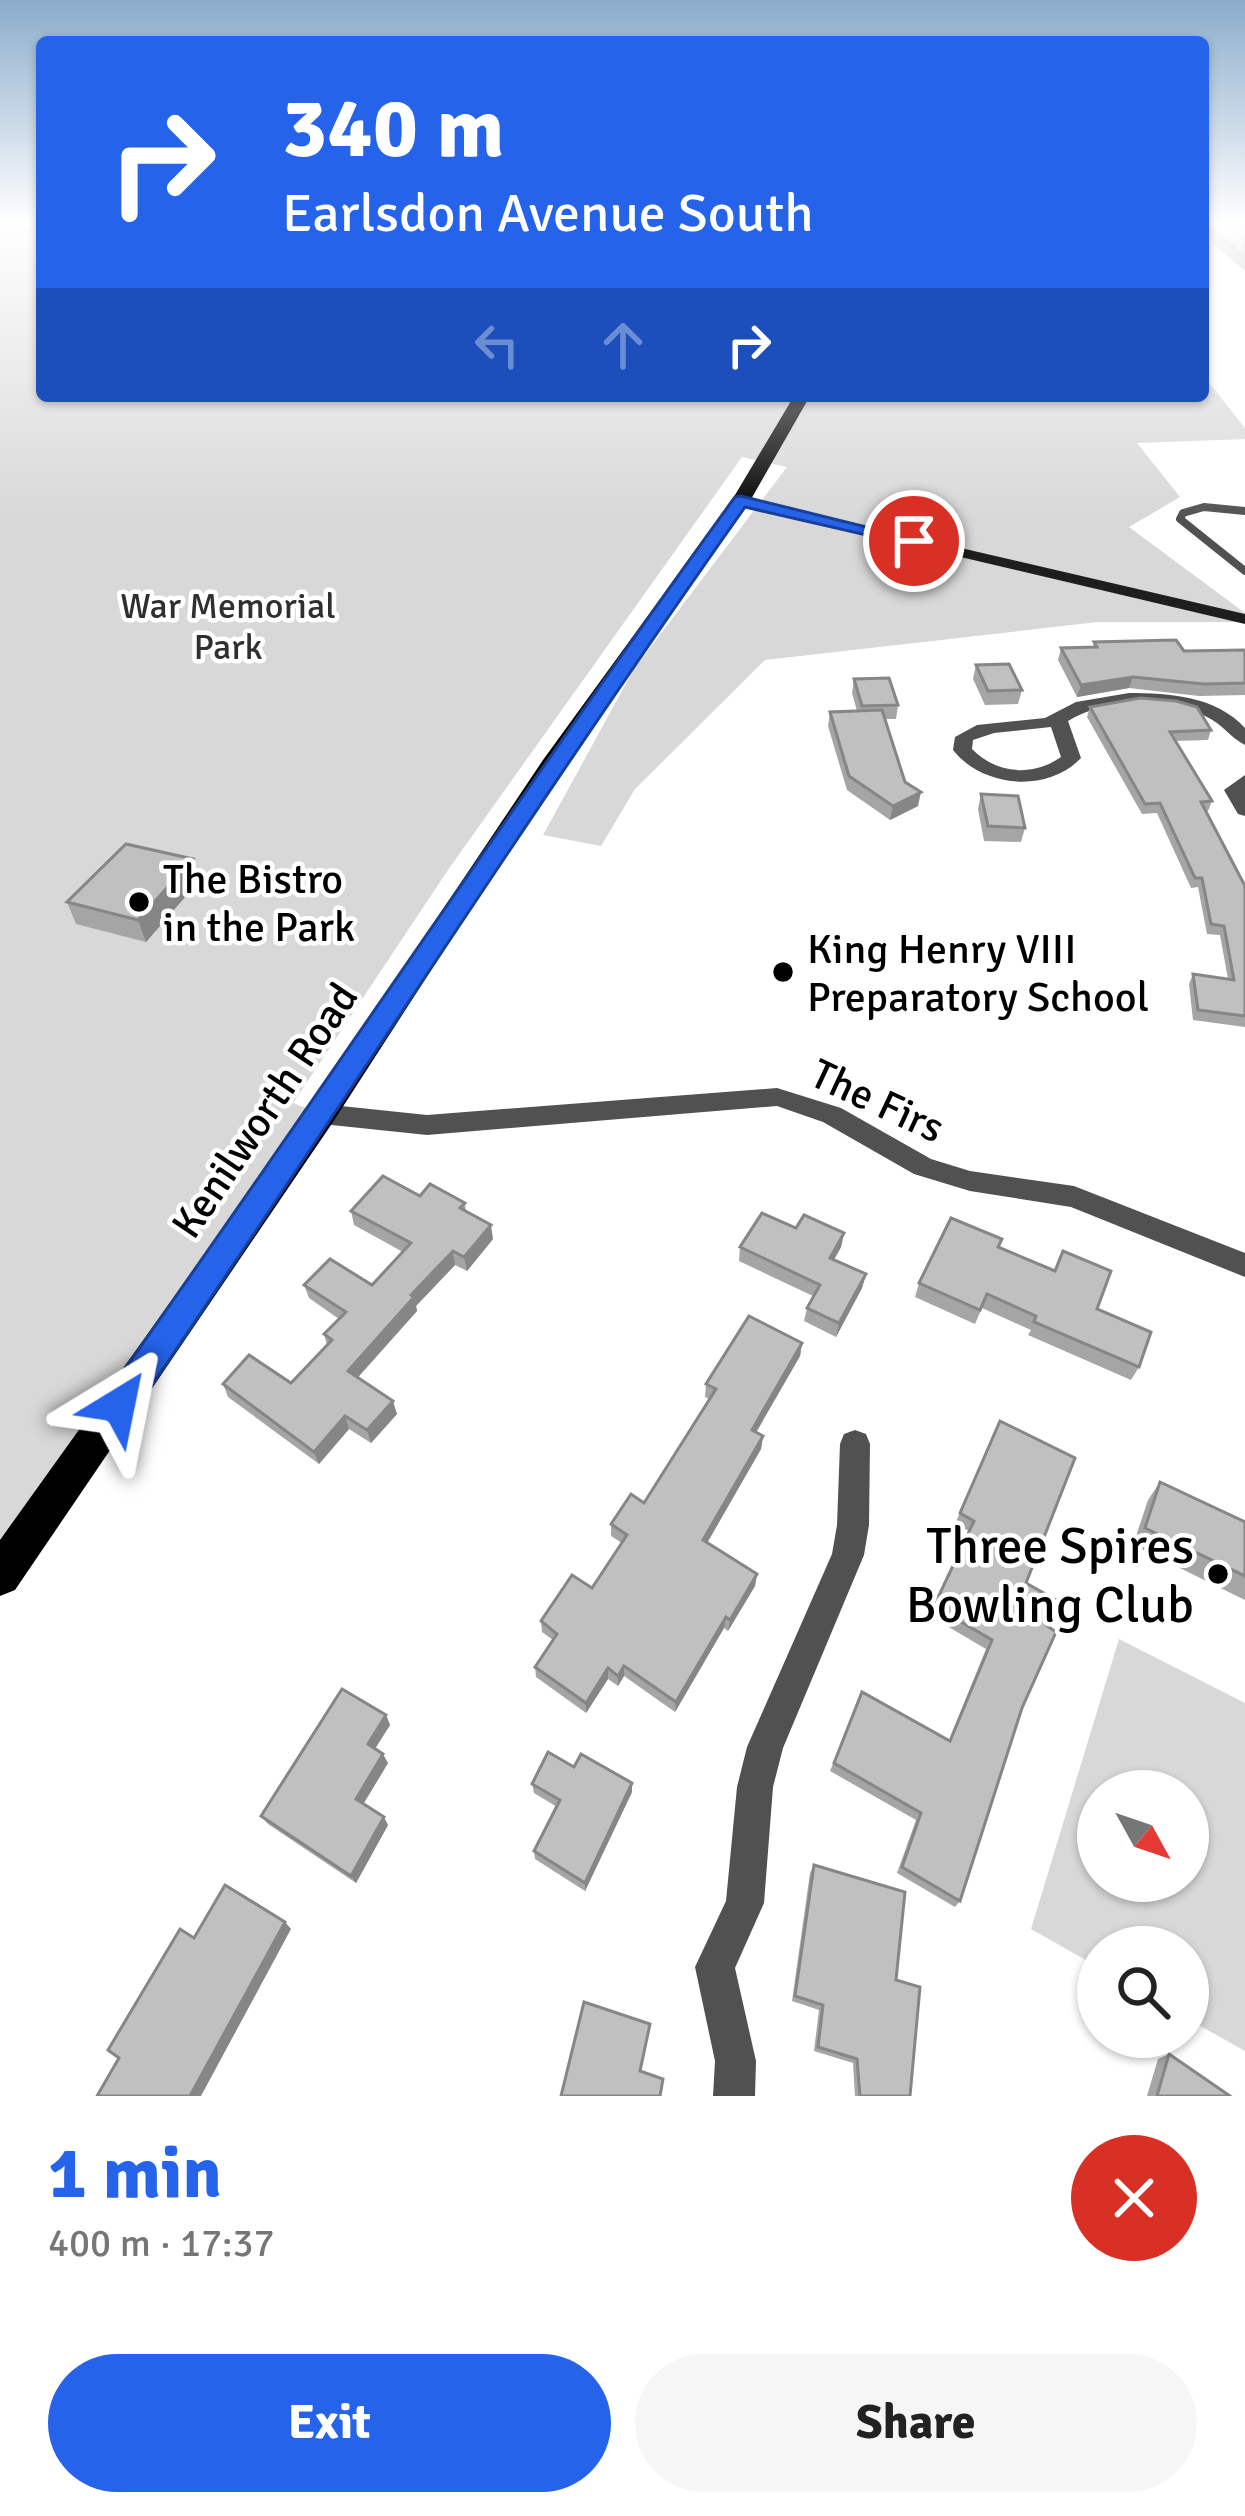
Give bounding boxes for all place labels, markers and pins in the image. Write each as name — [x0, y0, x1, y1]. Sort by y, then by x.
pin — [863, 490, 965, 592]
place label: The Bistro in the Park — [163, 854, 355, 953]
marker: The Bistro in the Park — [126, 889, 152, 915]
place label: King Henry VIII Preparatory School — [807, 924, 1149, 1023]
marker: King Henry VIII Preparatory School — [770, 959, 796, 985]
place label: Three Spires Bowling Club — [906, 1515, 1194, 1637]
marker: Three Spires Bowling Club — [1205, 1561, 1231, 1587]

